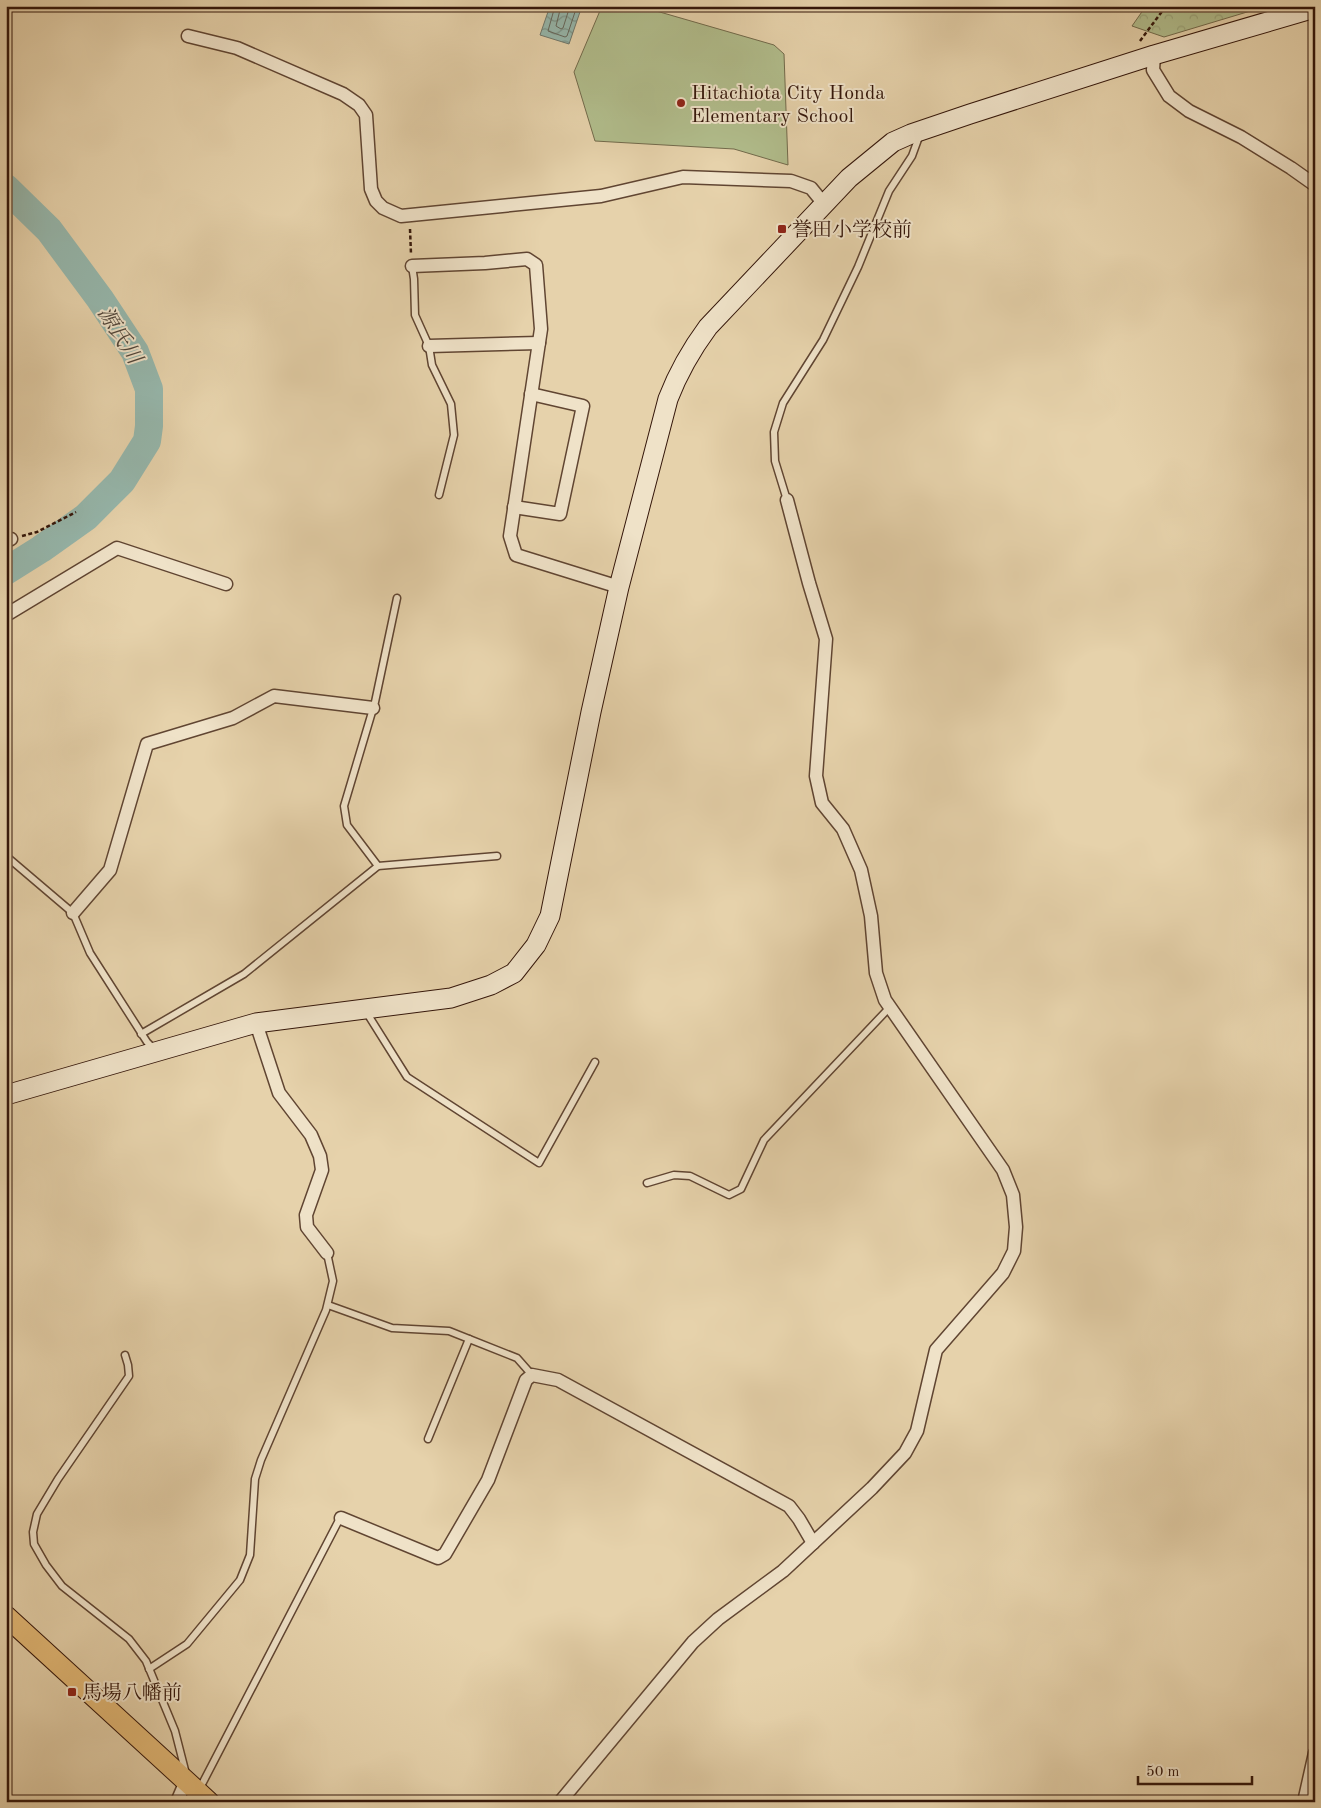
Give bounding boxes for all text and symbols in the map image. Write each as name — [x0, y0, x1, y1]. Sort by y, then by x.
place label: Hitachiota City Honda Elementary School — [691, 84, 885, 127]
marker: Hitachiota City Honda Elementary School — [675, 97, 687, 109]
place label: 誉田小学校前 — [792, 219, 912, 241]
marker: 誉田小学校前 — [776, 223, 788, 235]
water label: 源氏川 — [93, 302, 147, 370]
place label: 馬場八幡前 — [82, 1682, 182, 1704]
marker: 馬場八幡前 — [66, 1686, 78, 1698]
scale bar — [1138, 1753, 1252, 1785]
text: 50 m — [1146, 1765, 1180, 1780]

